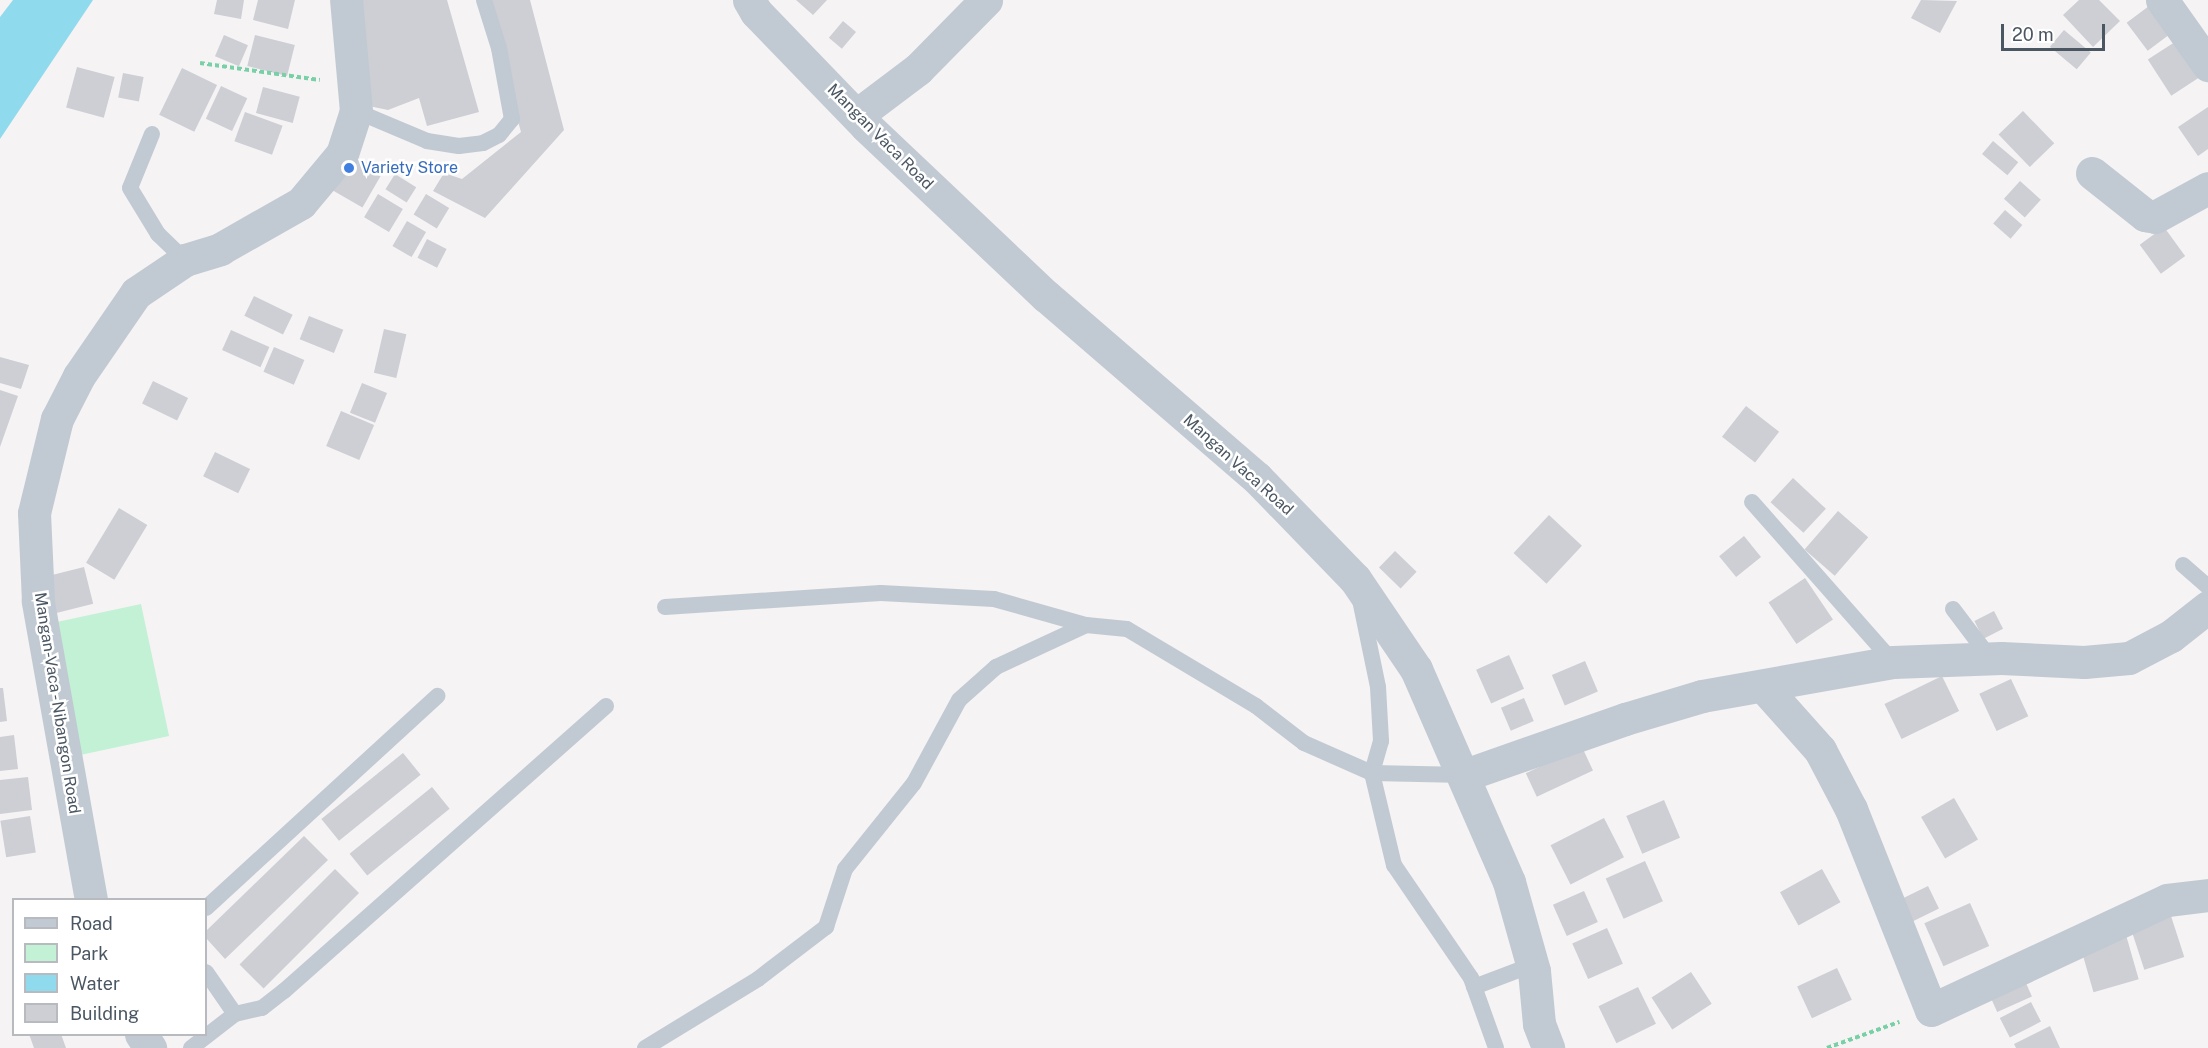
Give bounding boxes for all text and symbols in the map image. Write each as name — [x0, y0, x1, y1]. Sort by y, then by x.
scale bar — [2004, 12, 2108, 50]
text: 20 m — [2012, 24, 2054, 45]
street label: Mangan Vaca Road — [823, 80, 937, 194]
place label: Variety Store — [361, 158, 458, 178]
marker: Variety Store — [342, 161, 356, 175]
street label: Mangan Vaca Road — [1179, 410, 1297, 520]
street label: Mangan-Vaca - Nibangon Road — [30, 589, 84, 817]
legend — [12, 898, 207, 1036]
text: Road — [70, 913, 113, 934]
text: Park — [70, 943, 108, 964]
text: Water — [70, 973, 120, 994]
text: Building — [70, 1003, 139, 1024]

